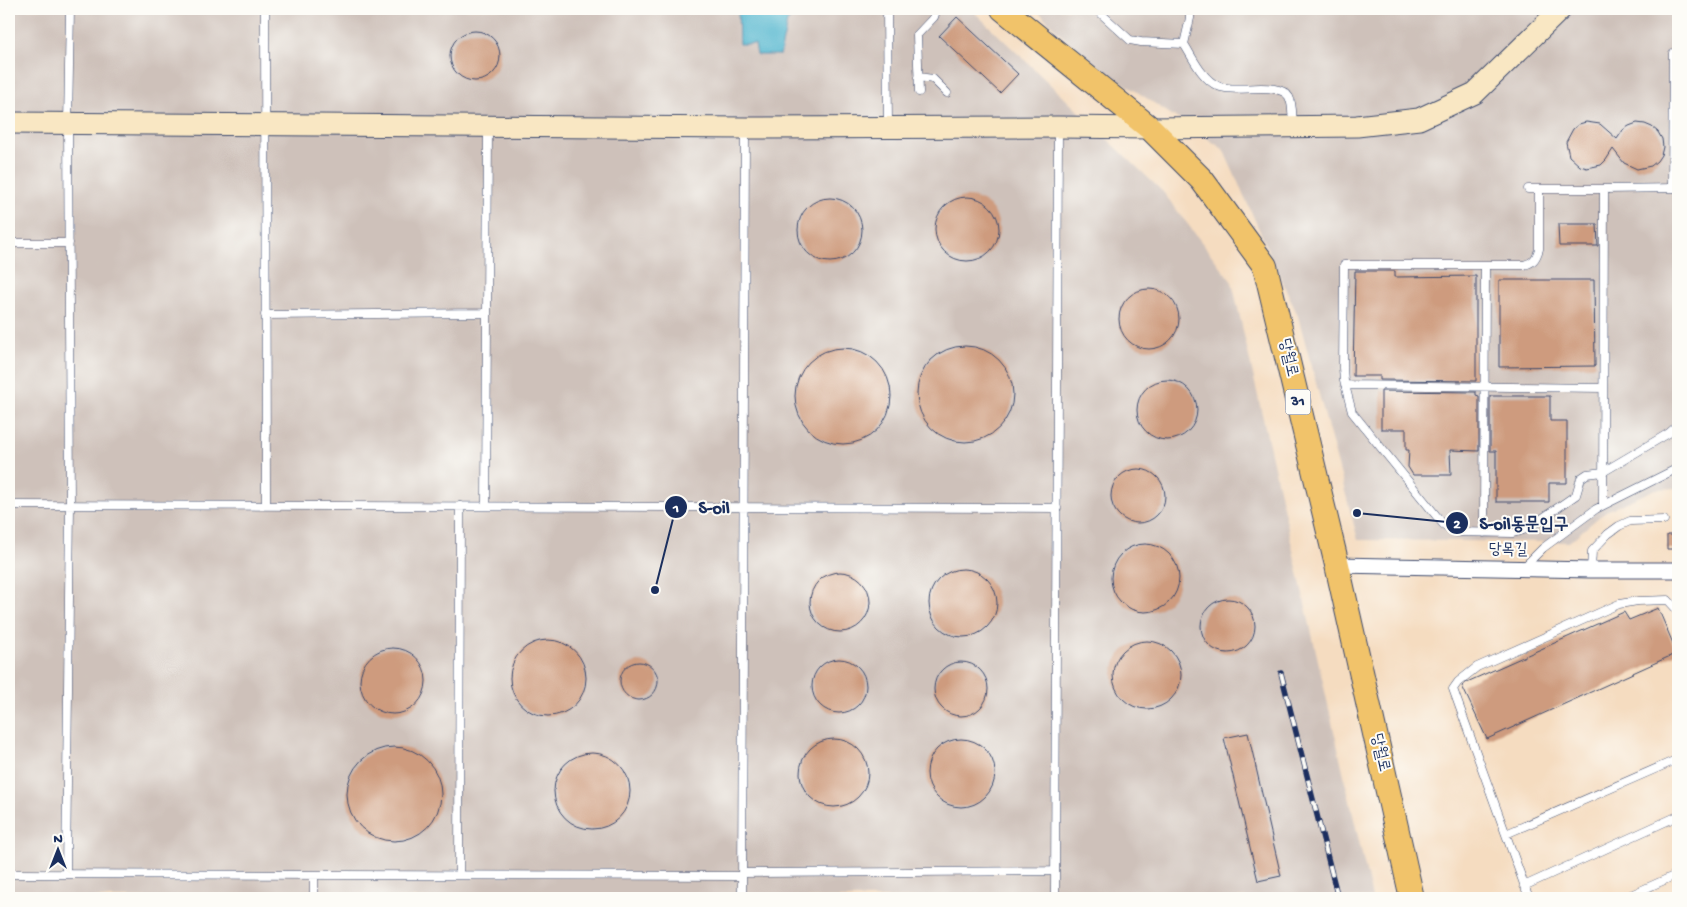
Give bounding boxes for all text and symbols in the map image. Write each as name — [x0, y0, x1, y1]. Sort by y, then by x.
street label: 당월로 — [1273, 337, 1302, 379]
road number: 31 — [1286, 390, 1310, 414]
callout: S-oil — [664, 490, 740, 523]
text: S-oil — [698, 499, 730, 520]
text: 1 — [672, 500, 679, 518]
callout: S-oil동문입구 — [1444, 507, 1579, 540]
text: S-oil동문입구 — [1479, 515, 1569, 536]
text: 2 — [1453, 516, 1461, 534]
street label: 당목길 — [1489, 541, 1528, 561]
street label: 당월로 — [1365, 732, 1394, 774]
north arrow — [32, 824, 82, 874]
text: N — [53, 831, 63, 848]

